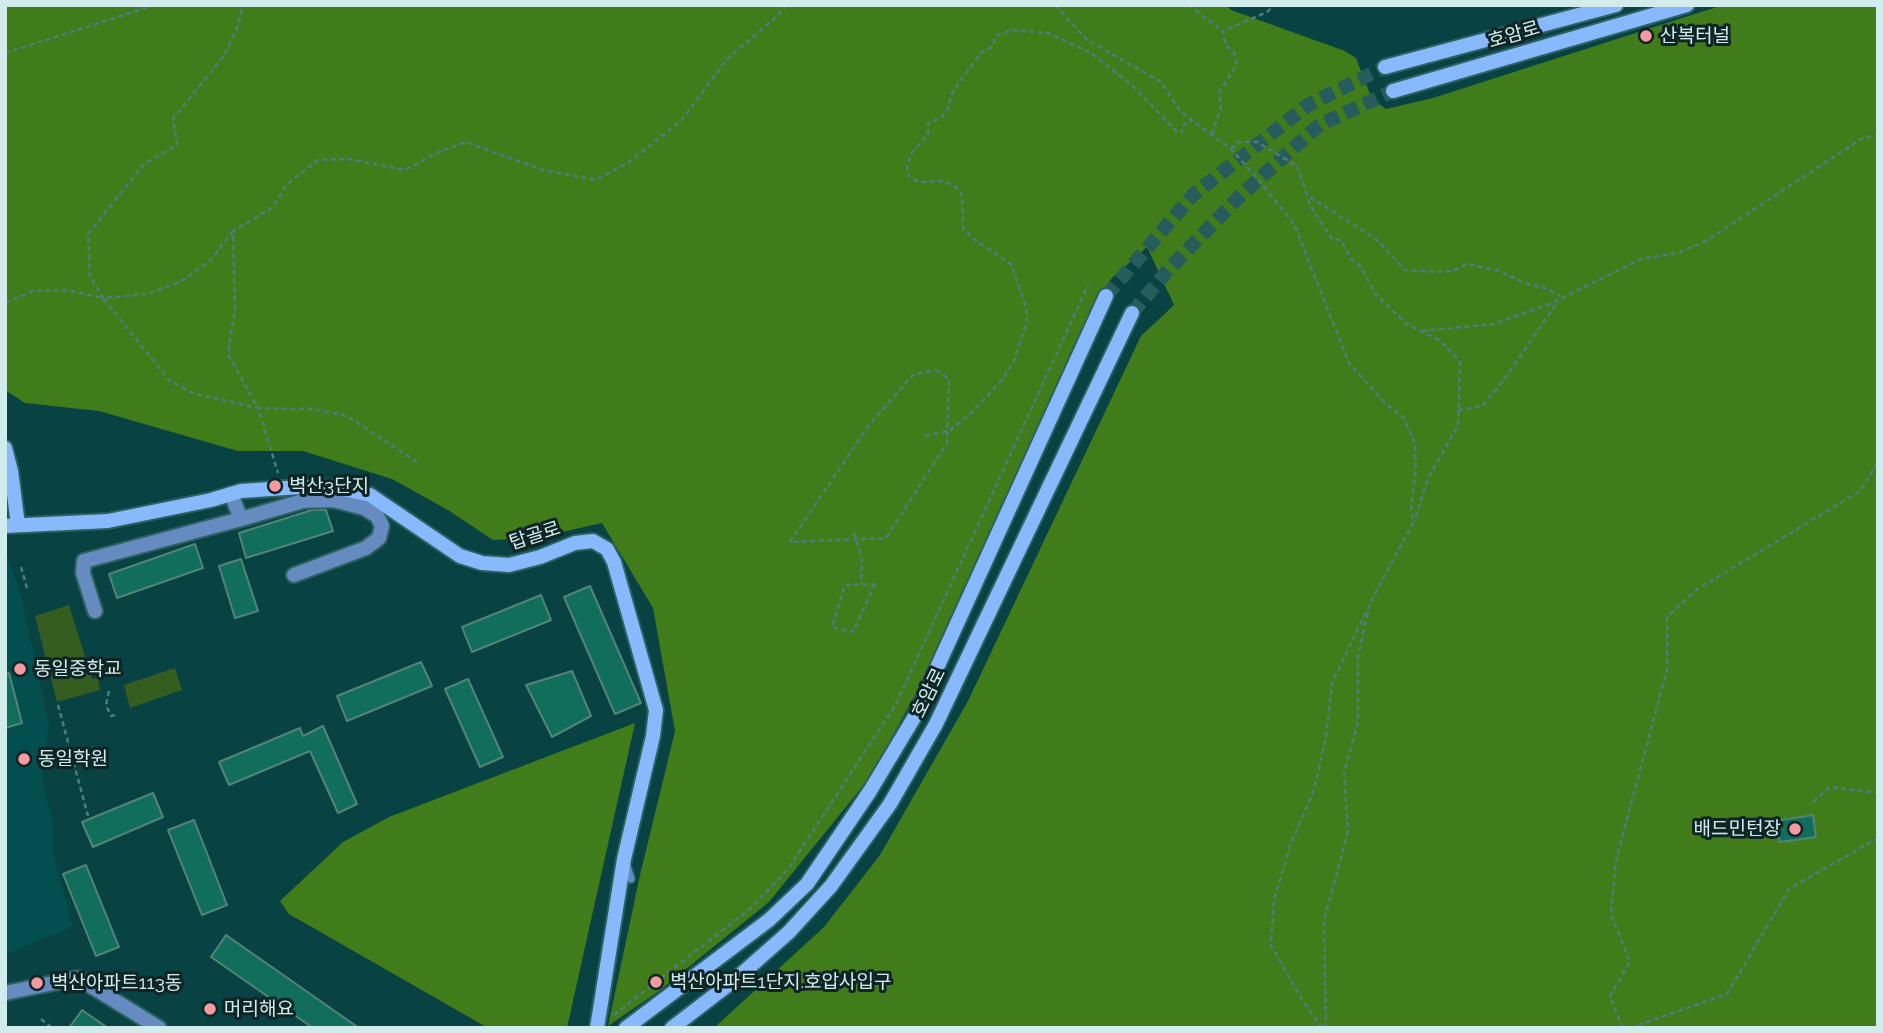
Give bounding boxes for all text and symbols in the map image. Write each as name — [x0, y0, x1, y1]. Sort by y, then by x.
street label: 호암로 — [1486, 17, 1542, 53]
place label: 산복터널 — [1660, 25, 1730, 47]
marker: 산복터널 — [1638, 28, 1654, 44]
place label: 벽산3단지 — [289, 475, 369, 497]
marker: 벽산3단지 — [267, 478, 283, 494]
street label: 탑골로 — [507, 517, 563, 555]
place label: 동일중학교 — [34, 658, 121, 680]
marker: 동일중학교 — [12, 661, 28, 677]
street label: 호암로 — [907, 664, 951, 722]
place label: 동일학원 — [38, 748, 108, 770]
marker: 동일학원 — [16, 751, 32, 767]
place label: 배드민턴장 — [1694, 818, 1781, 840]
marker: 배드민턴장 — [1787, 821, 1803, 837]
place label: 벽산아파트1단지.호압사입구 — [670, 971, 891, 993]
place label: 벽산아파트113동 — [51, 972, 182, 994]
marker: 벽산아파트1단지.호압사입구 — [648, 974, 664, 990]
marker: 벽산아파트113동 — [29, 975, 45, 991]
place label: 머리해요 — [224, 998, 294, 1020]
marker: 머리해요 — [202, 1001, 218, 1017]

